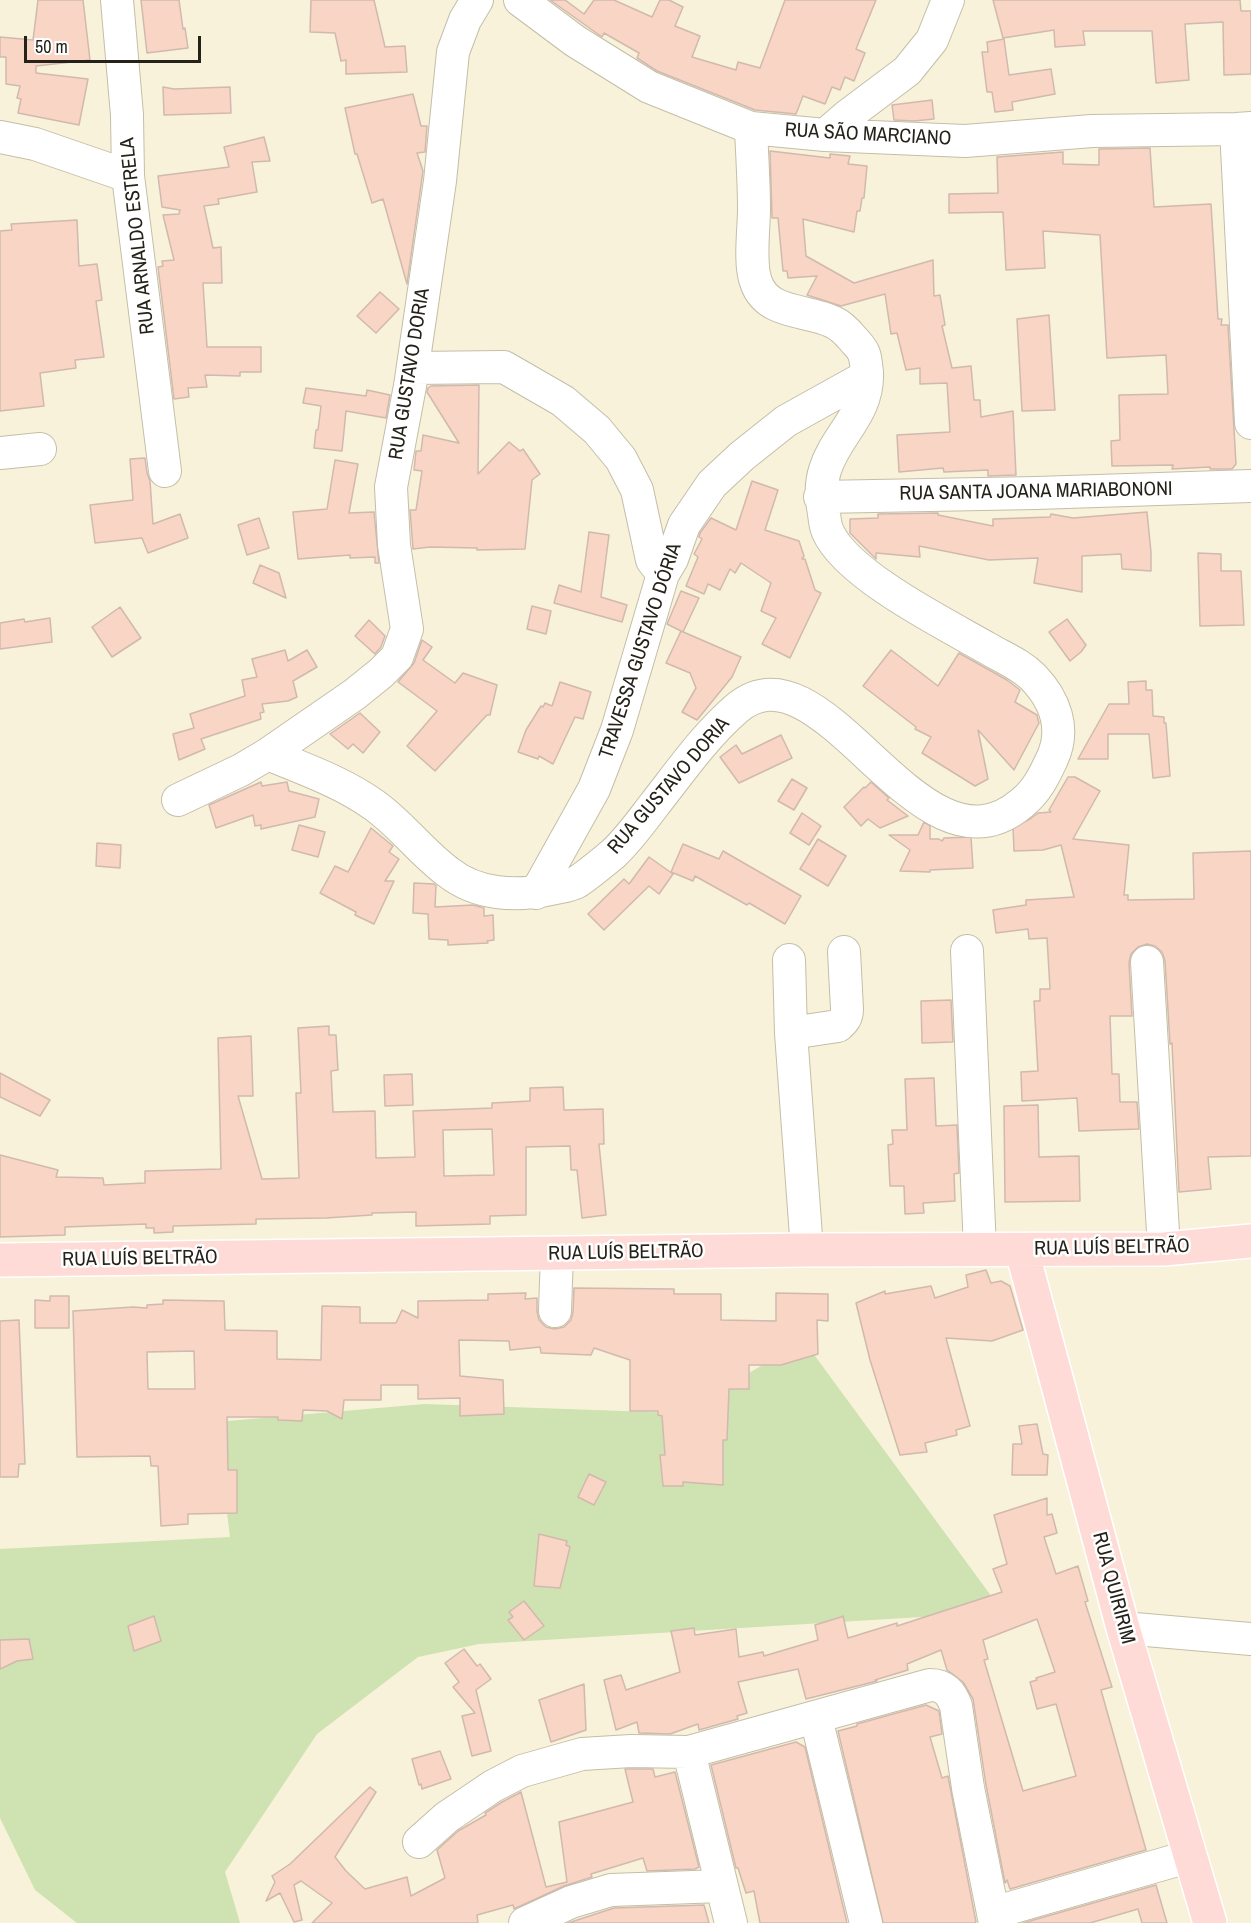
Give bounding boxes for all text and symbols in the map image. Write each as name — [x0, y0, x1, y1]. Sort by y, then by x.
scale bar — [27, 24, 204, 62]
text: 50 m — [35, 34, 68, 59]
street label: RUA SÃO MARCIANO — [784, 119, 952, 151]
street label: RUA ARNALDO ESTRELA — [116, 136, 160, 336]
street label: RUA GUSTAVO DORIA — [385, 286, 435, 462]
street label: RUA SANTA JOANA MARIABONONI — [899, 478, 1173, 506]
street label: TRAVESSA GUSTAVO DÓRIA — [595, 540, 687, 762]
street label: RUA GUSTAVO DORIA — [603, 713, 735, 859]
street label: RUA LUÍS BELTRÃO — [1034, 1235, 1190, 1261]
street label: RUA LUÍS BELTRÃO — [548, 1240, 704, 1266]
street label: RUA LUÍS BELTRÃO — [62, 1246, 218, 1272]
street label: RUA QUIRIRIM — [1087, 1529, 1139, 1647]

